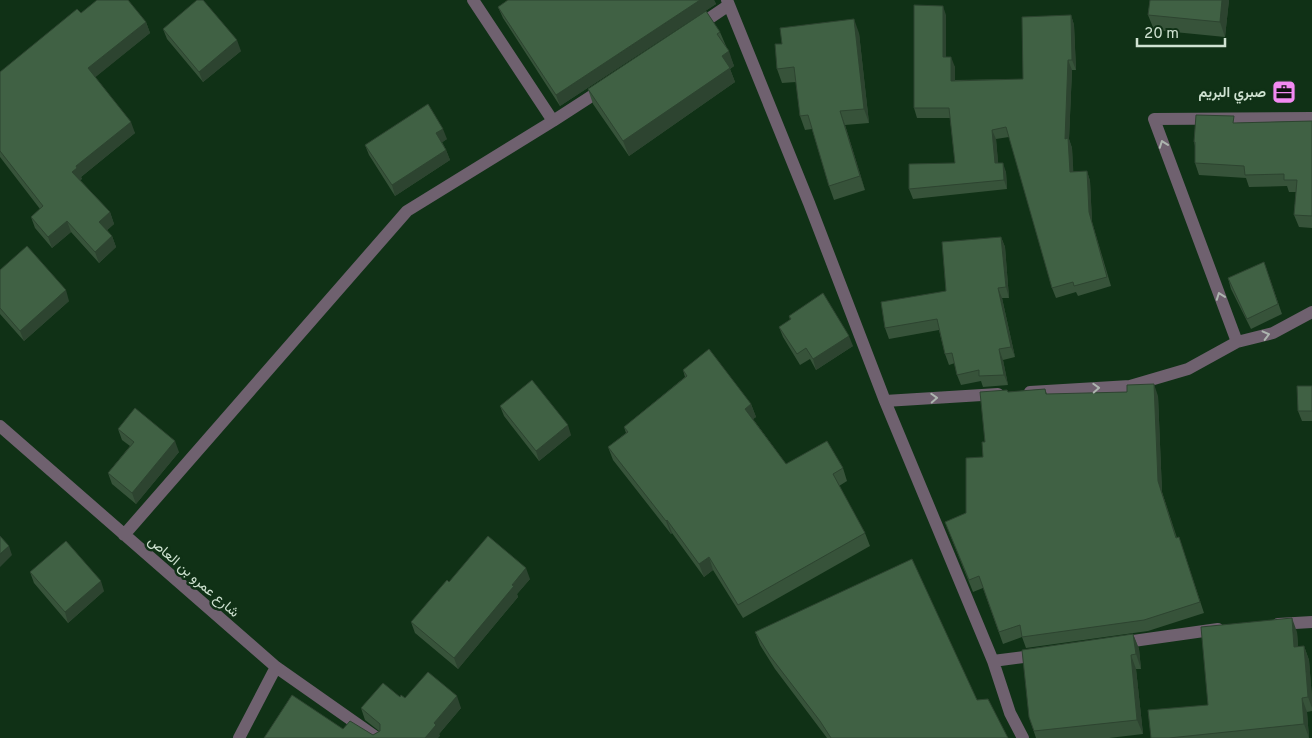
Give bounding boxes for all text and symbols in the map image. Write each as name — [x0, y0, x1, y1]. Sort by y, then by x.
scale bar — [1137, 15, 1224, 47]
text: 20 m — [1144, 25, 1179, 44]
office icon: صبري البريم — [1271, 79, 1297, 105]
place label: صبري البريم — [1198, 85, 1266, 104]
one-way arrow — [1159, 140, 1169, 149]
one-way arrow — [1216, 292, 1226, 301]
one-way arrow — [1261, 330, 1270, 341]
one-way arrow — [1092, 383, 1100, 394]
one-way arrow — [930, 392, 938, 403]
street label: شارع عمرو بن العاص — [143, 533, 242, 622]

